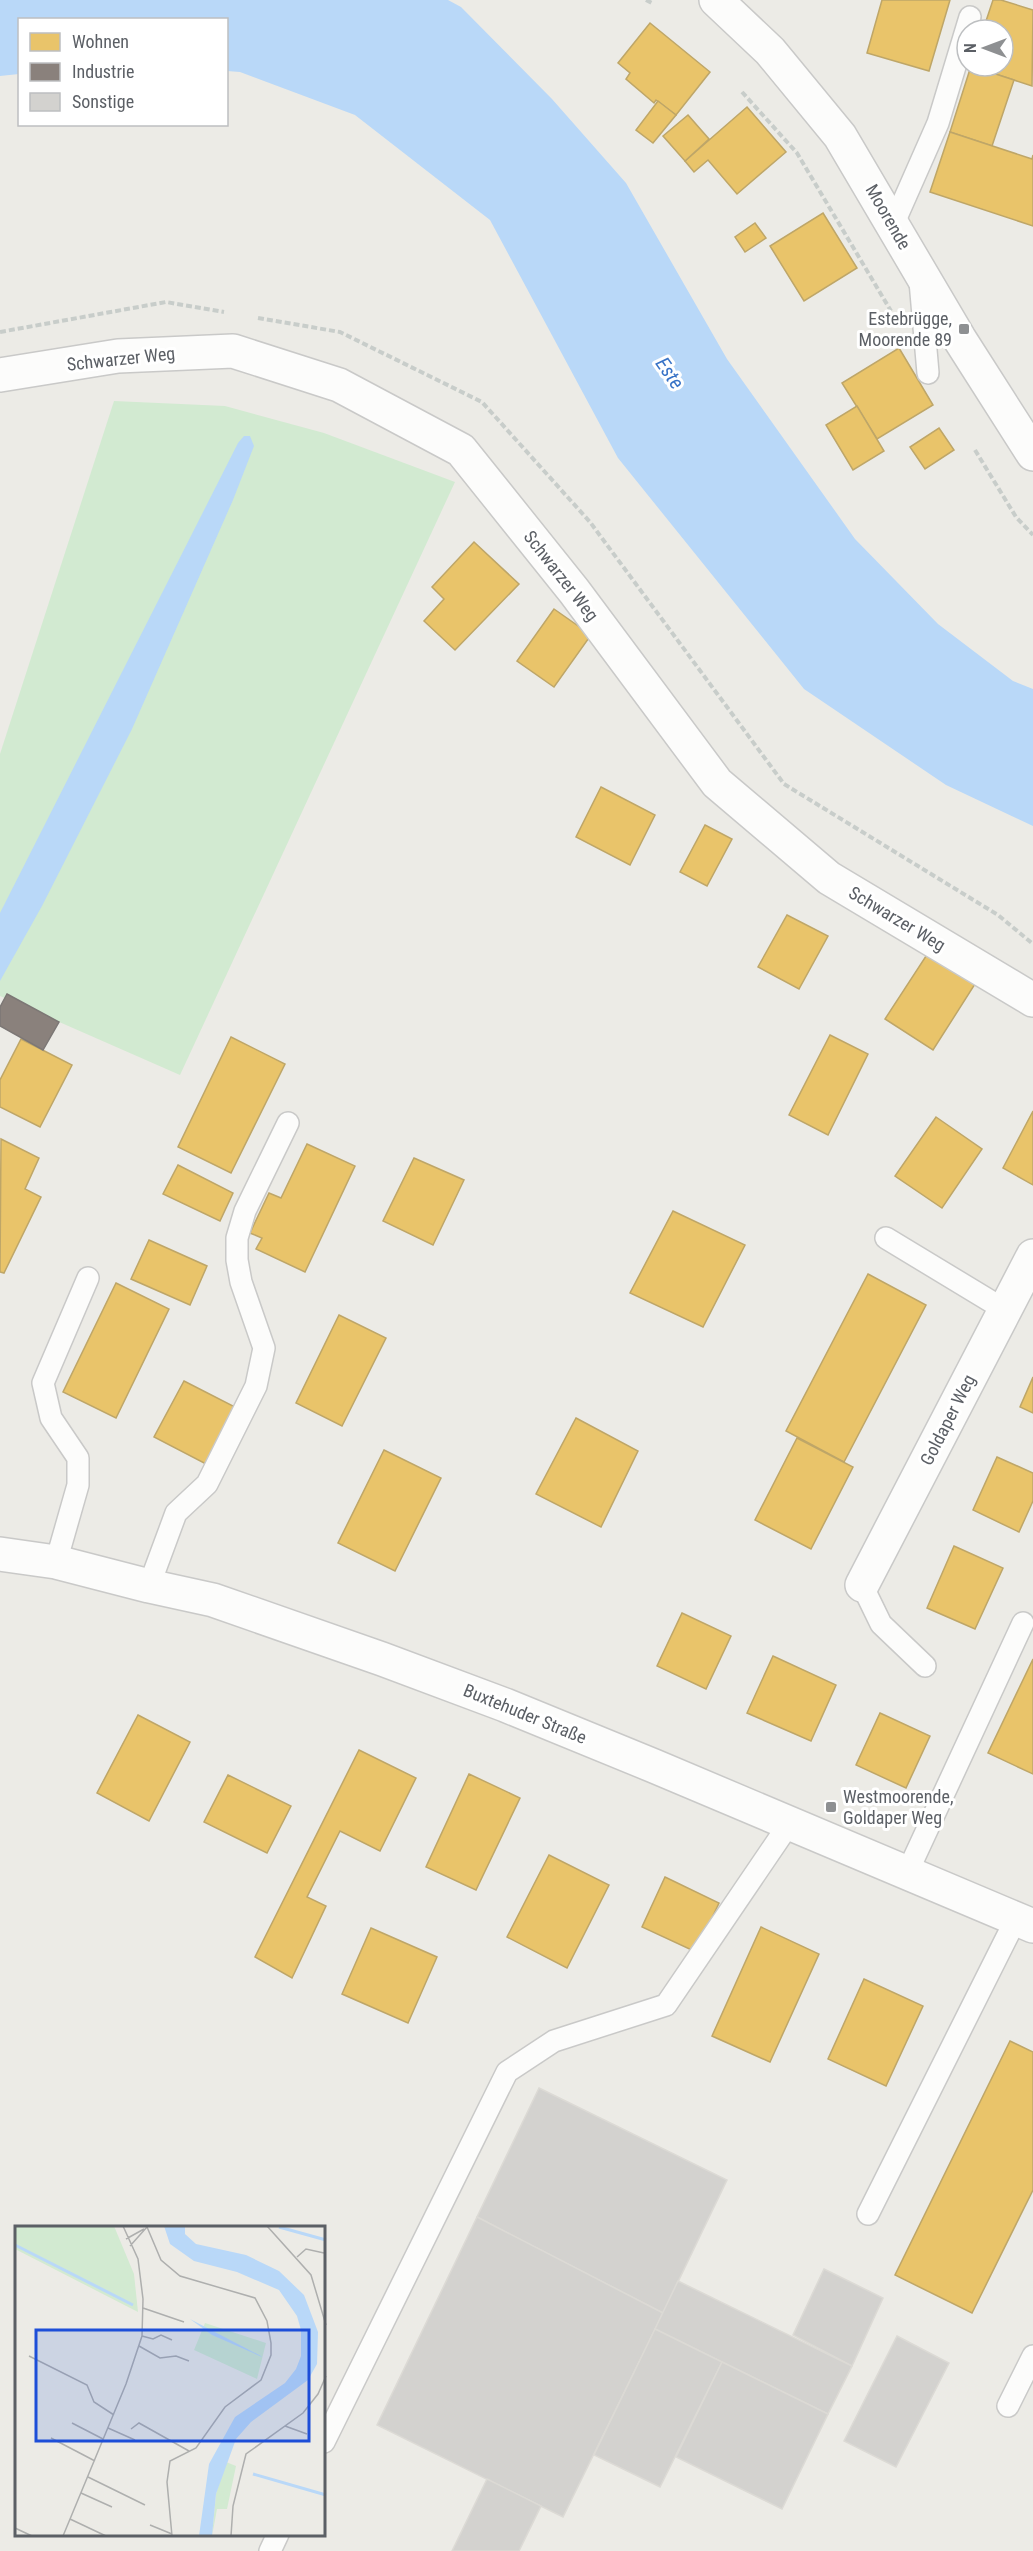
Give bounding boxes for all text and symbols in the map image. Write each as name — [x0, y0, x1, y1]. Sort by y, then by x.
legend — [18, 18, 228, 126]
north arrow — [955, 18, 1015, 78]
text: Wohnen — [72, 31, 129, 52]
text: N — [961, 43, 980, 53]
text: Industrie — [72, 61, 134, 82]
text: Sonstige — [72, 91, 134, 112]
street label: Moorende — [861, 181, 915, 253]
place label: Estebrügge, Moorende 89 — [859, 308, 952, 350]
marker: Estebrügge, Moorende 89 — [957, 322, 971, 336]
street label: Schwarzer Weg — [66, 342, 176, 375]
water label: Este — [651, 352, 689, 394]
street label: Schwarzer Weg — [520, 526, 603, 625]
street label: Schwarzer Weg — [845, 882, 949, 956]
street label: Goldaper Weg — [916, 1371, 979, 1469]
street label: Buxtehuder Straße — [461, 1679, 590, 1748]
place label: Westmoorende, Goldaper Weg — [843, 1786, 953, 1828]
marker: Westmoorende, Goldaper Weg — [824, 1800, 838, 1814]
inset map — [15, 2226, 326, 2536]

